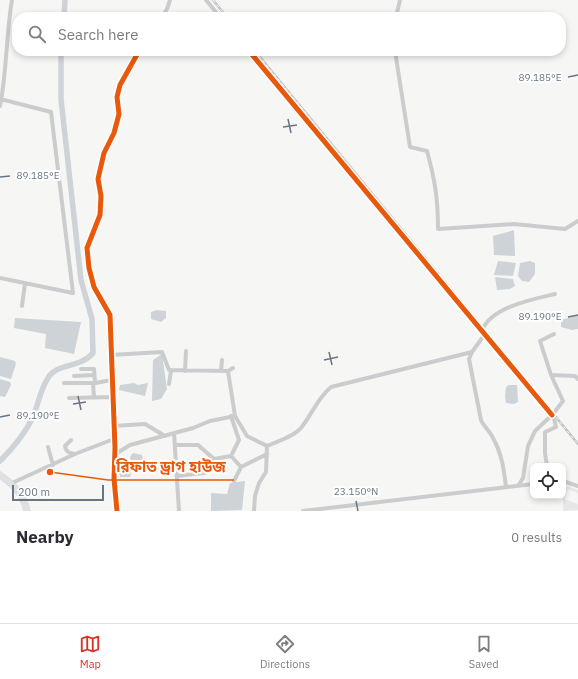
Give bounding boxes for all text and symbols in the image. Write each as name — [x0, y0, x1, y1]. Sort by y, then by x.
search box — [12, 12, 566, 56]
icon: search — [26, 23, 48, 45]
text: Search here — [58, 25, 138, 44]
text: 89.185°E — [518, 71, 562, 84]
text: 89.185°E — [16, 169, 60, 182]
text: 89.190°E — [518, 310, 562, 323]
text: 89.190°E — [16, 409, 60, 422]
callout: রিফাত ড্রাগ হাউজ — [108, 453, 234, 480]
text: রিফাত ড্রাগ হাউজ — [115, 457, 226, 476]
map controls — [530, 463, 566, 499]
button: locate — [530, 463, 566, 499]
scale bar — [12, 483, 104, 502]
text: 200 m — [18, 485, 50, 499]
text: 23.150°N — [334, 485, 378, 498]
text: Nearby — [16, 526, 74, 548]
text: 0 results — [511, 529, 562, 546]
tab: Map — [79, 633, 101, 671]
tab: Directions — [260, 633, 310, 671]
tab: Saved — [469, 633, 499, 671]

